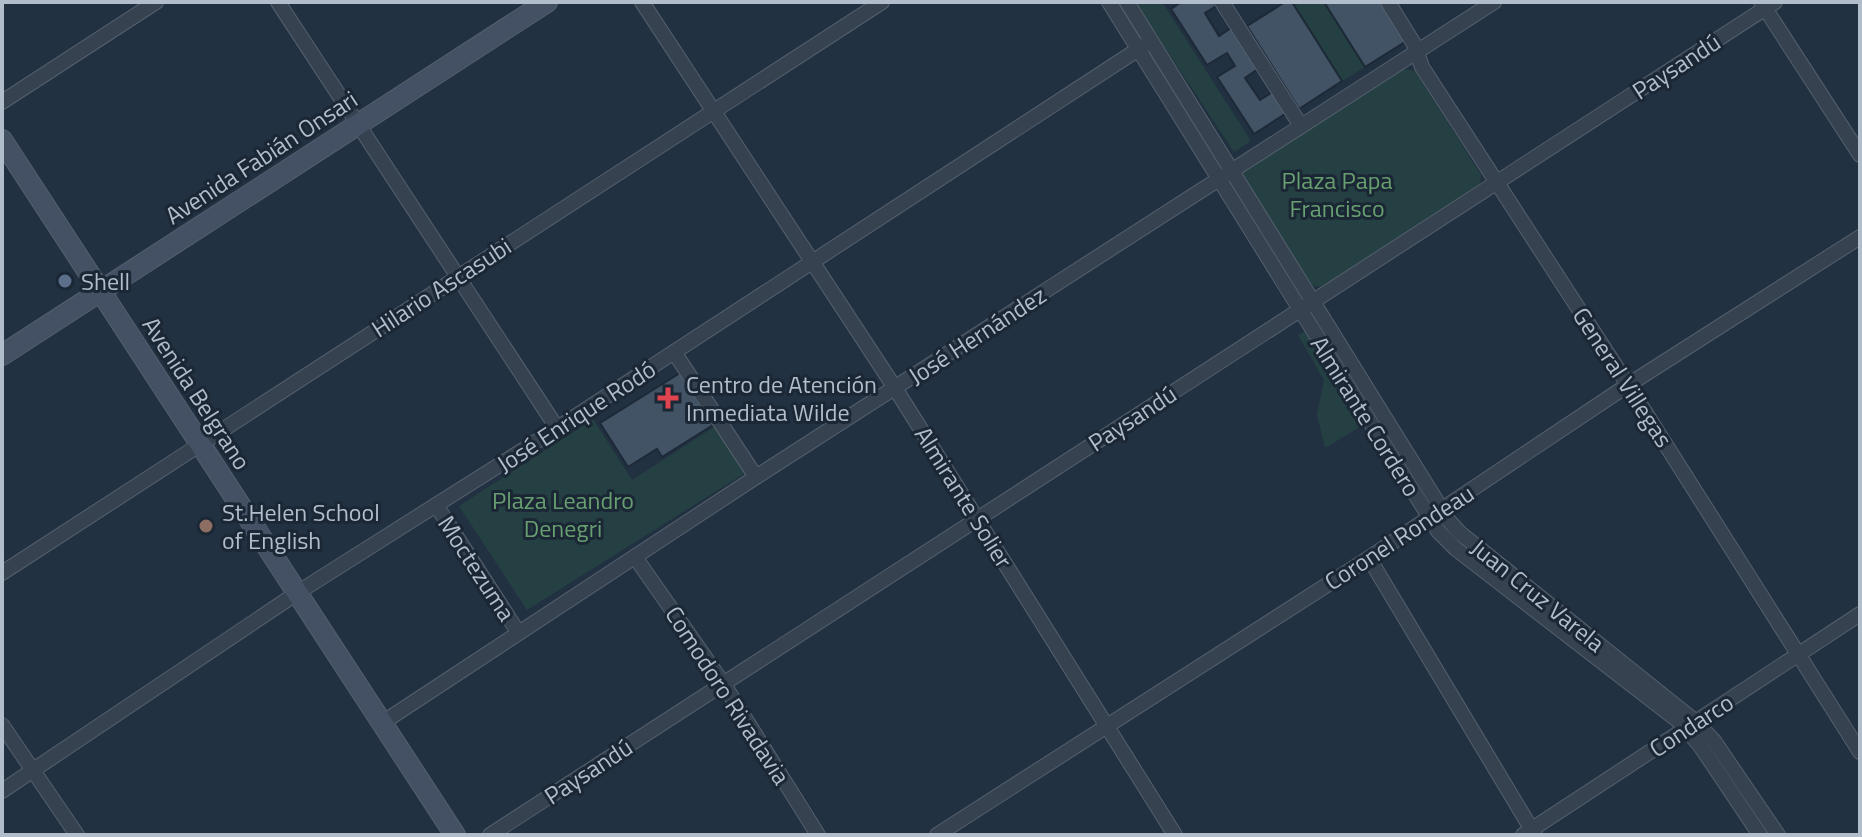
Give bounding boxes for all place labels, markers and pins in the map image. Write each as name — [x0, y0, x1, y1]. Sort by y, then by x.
place label: Shell — [81, 263, 130, 299]
marker: Shell — [56, 272, 74, 290]
place label: Centro de Atención Inmediata Wilde — [686, 366, 877, 430]
marker: Centro de Atención Inmediata Wilde — [657, 387, 679, 409]
place label: St.Helen School of English — [222, 494, 380, 558]
marker: St.Helen School of English — [197, 517, 215, 535]

